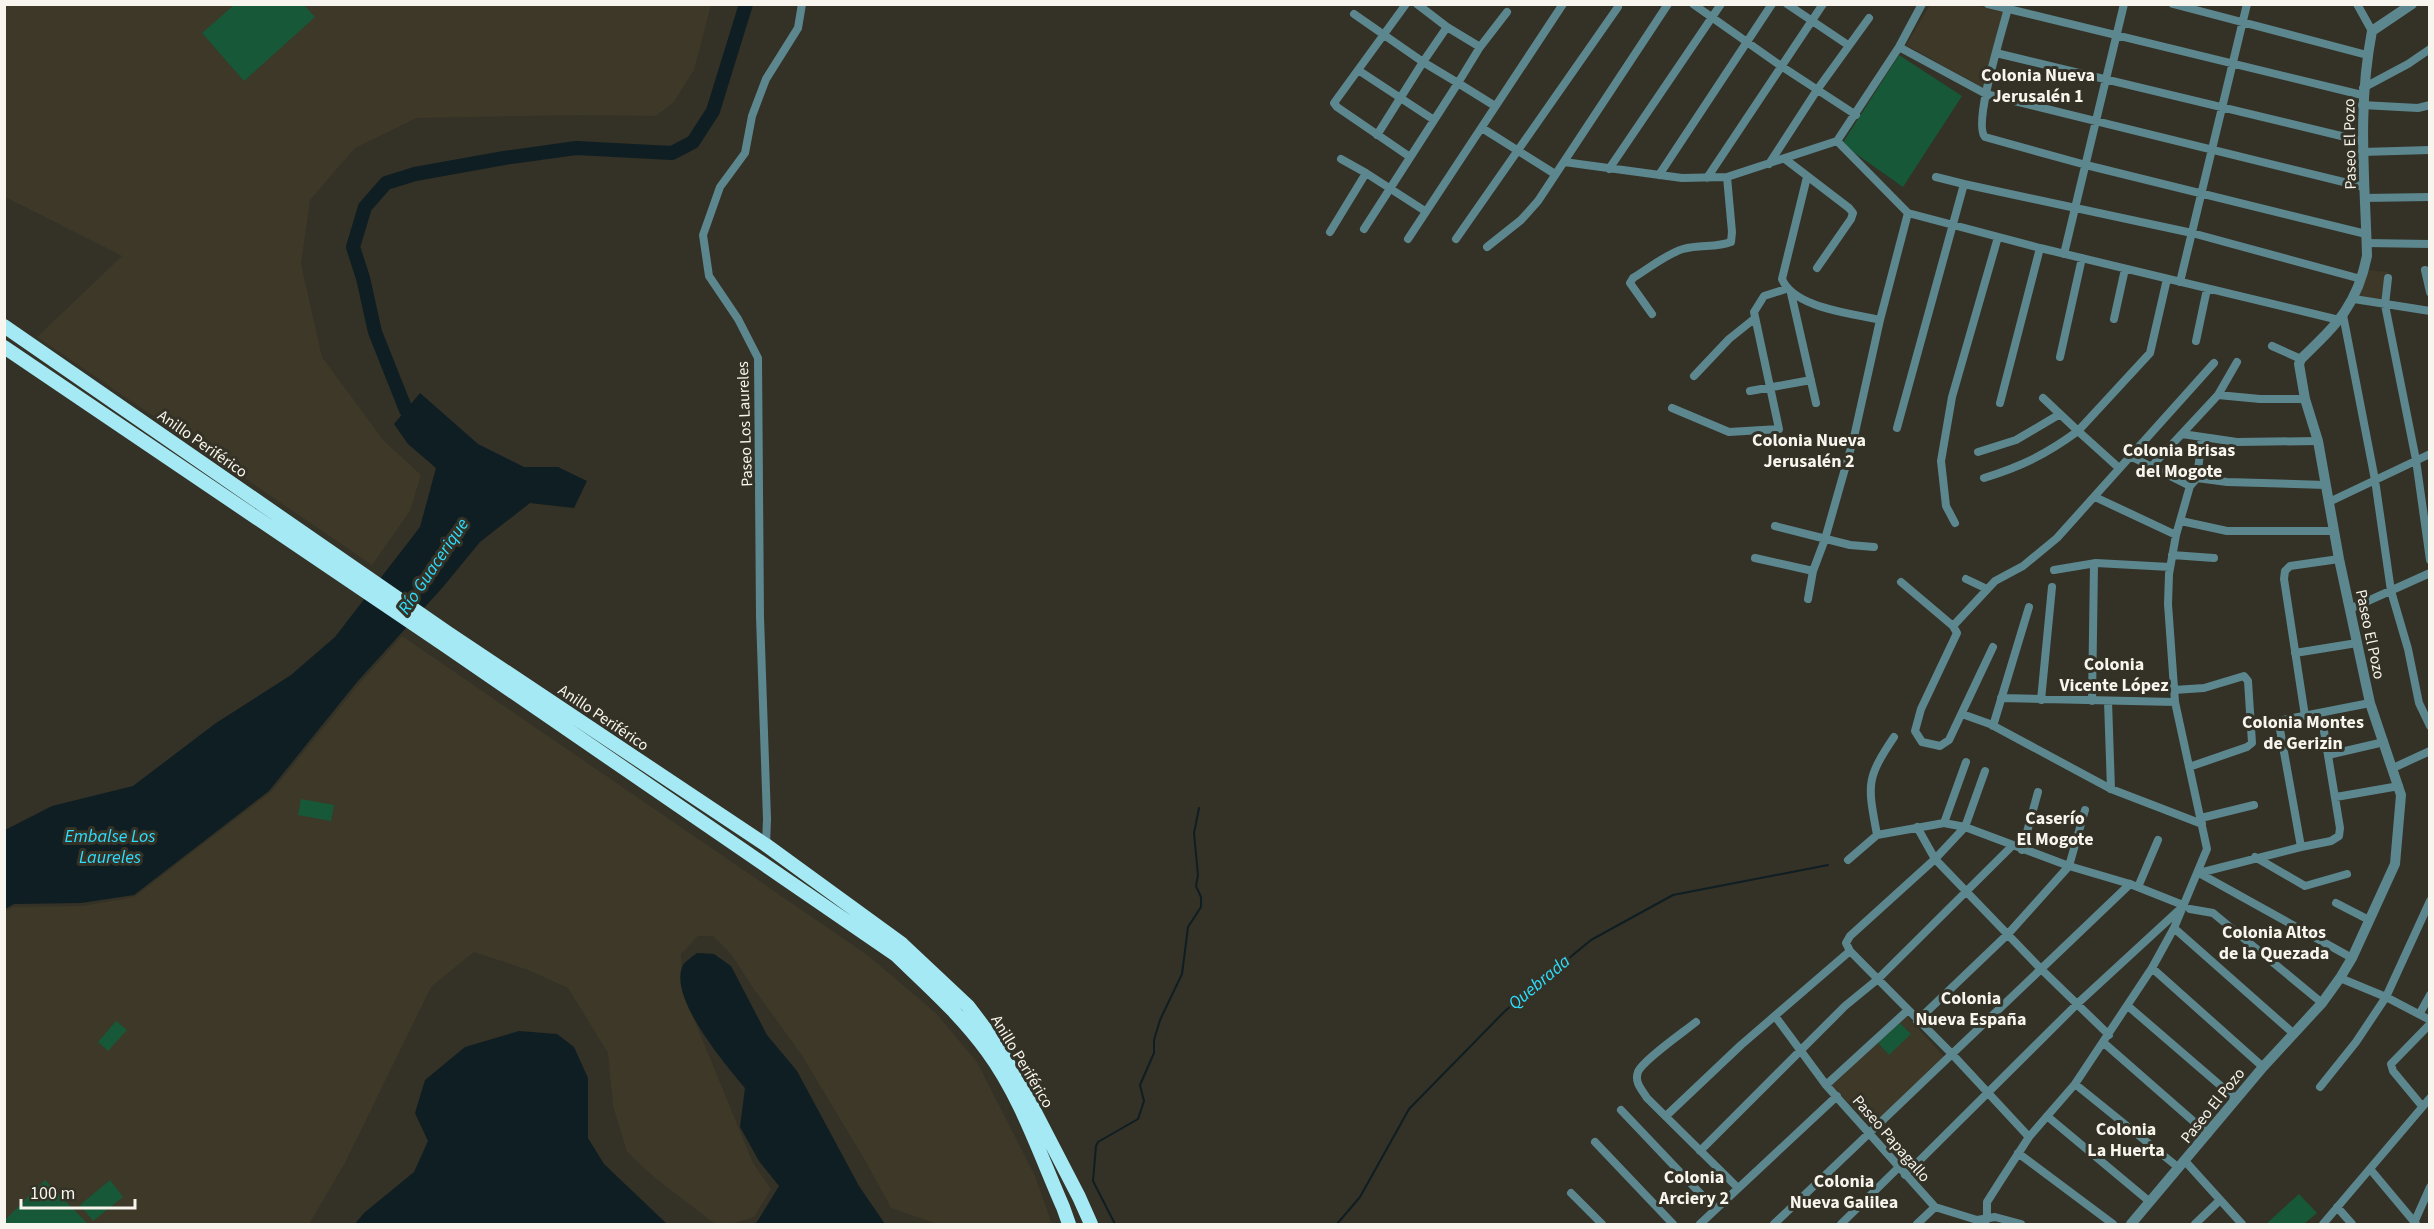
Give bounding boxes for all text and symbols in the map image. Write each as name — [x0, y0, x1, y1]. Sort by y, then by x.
district label: Colonia Nueva Jerusalén 1 — [1981, 63, 2095, 109]
street label: Paseo El Pozo — [2338, 98, 2362, 190]
street label: Paseo Los Laureles — [732, 360, 758, 487]
street label: Anillo Periférico — [153, 405, 252, 483]
district label: Colonia Nueva Jerusalén 2 — [1752, 428, 1866, 474]
district label: Colonia Brisas del Mogote — [2123, 438, 2235, 484]
water label: Río Guacerique — [392, 513, 475, 619]
street label: Paseo El Pozo — [2350, 587, 2390, 681]
district label: Colonia Vicente López — [2059, 652, 2168, 698]
street label: Anillo Periférico — [554, 679, 653, 756]
district label: Colonia Montes de Gerizin — [2242, 710, 2364, 756]
district label: Caserío El Mogote — [2016, 806, 2094, 852]
water label: Embalse Los Laureles — [64, 824, 156, 870]
district label: Colonia Altos de la Quezada — [2219, 920, 2329, 966]
water label: Quebrada — [1503, 949, 1576, 1016]
district label: Colonia Nueva España — [1916, 986, 2026, 1032]
street label: Anillo Periférico — [986, 1011, 1059, 1112]
street label: Paseo El Pozo — [2176, 1063, 2250, 1148]
street label: Paseo Papagallo — [1847, 1090, 1935, 1187]
district label: Colonia La Huerta — [2087, 1117, 2165, 1163]
district label: Colonia Arciery 2 — [1658, 1165, 1729, 1211]
district label: Colonia Nueva Galilea — [1790, 1169, 1898, 1215]
scale bar — [21, 1172, 135, 1210]
text: 100 m — [30, 1181, 75, 1206]

